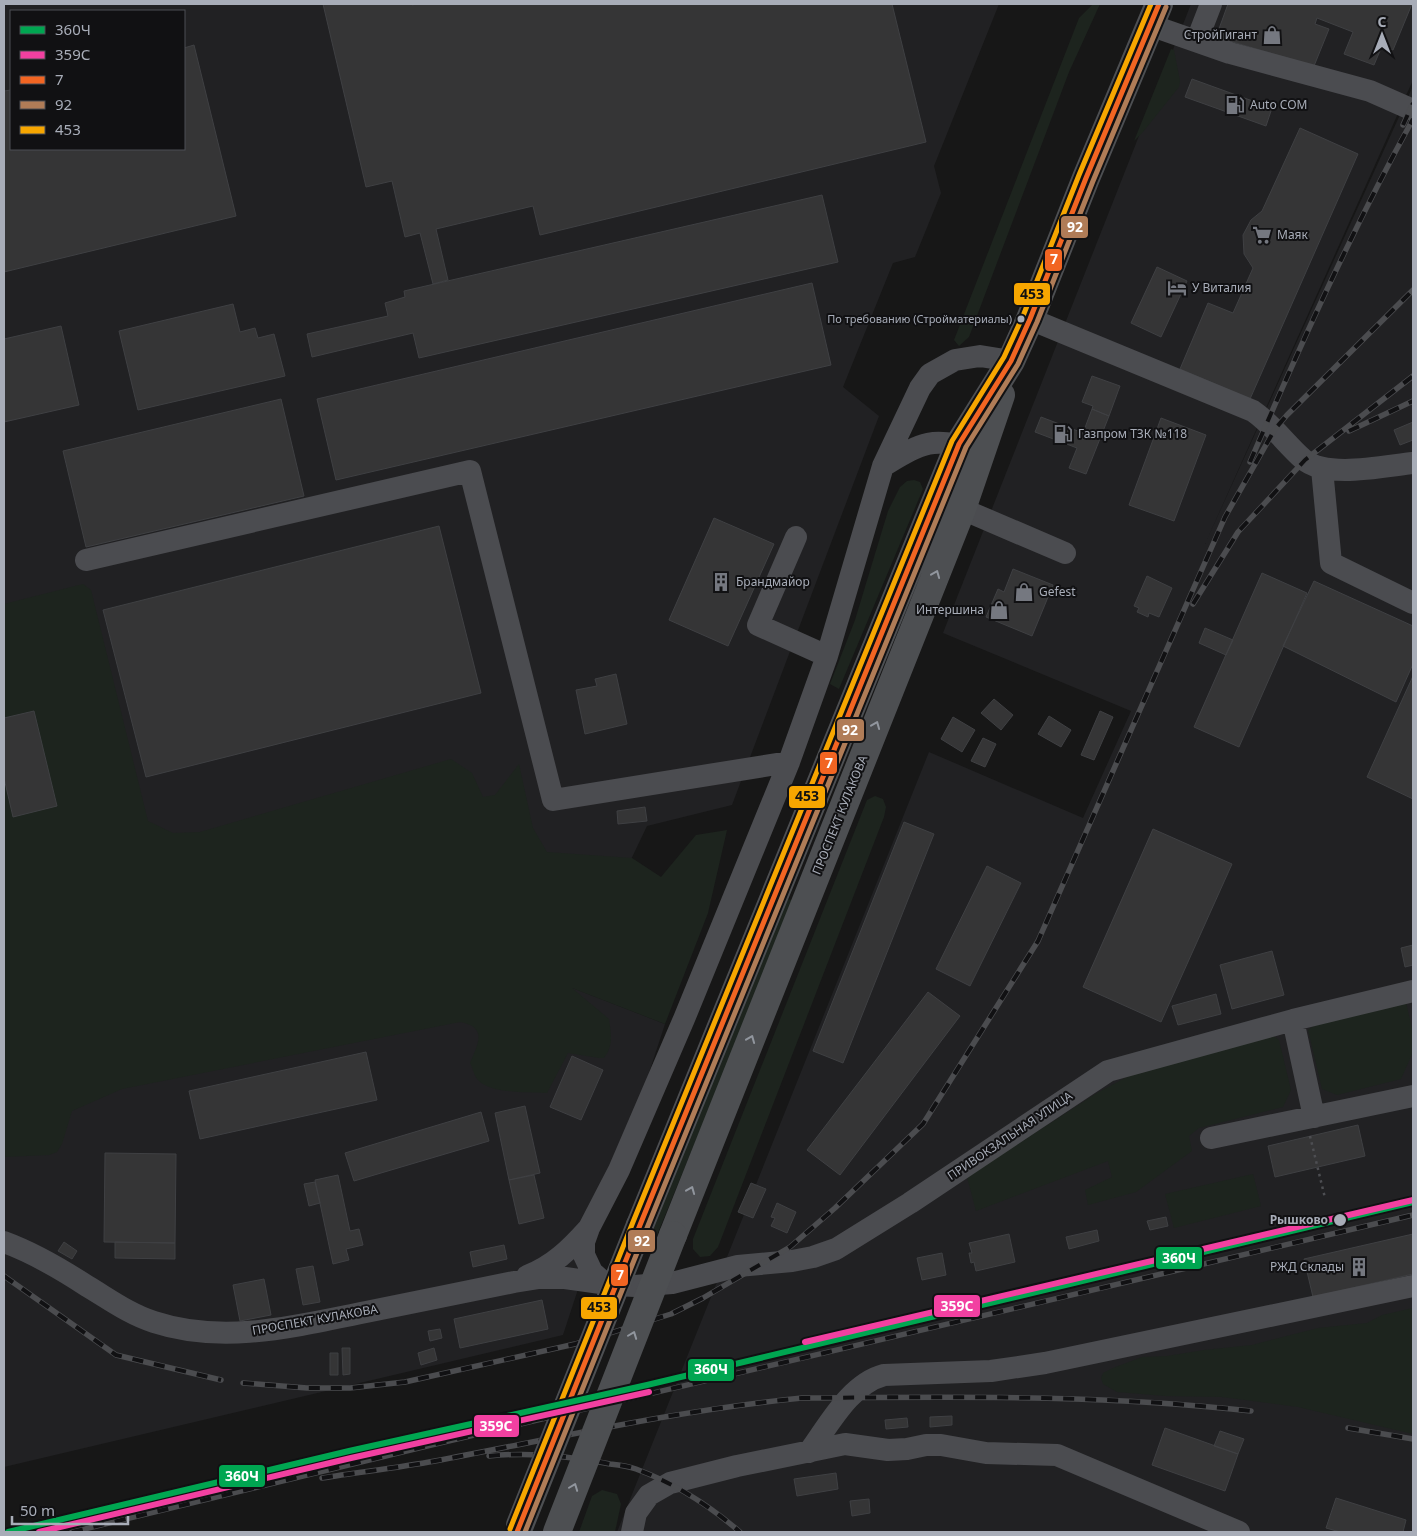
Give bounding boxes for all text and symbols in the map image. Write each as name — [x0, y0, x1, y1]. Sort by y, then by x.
legend — [10, 10, 185, 150]
north arrow — [1357, 10, 1407, 60]
text: С — [1377, 12, 1387, 31]
text: 360Ч — [55, 19, 91, 39]
shop icon: СтройГигант — [1261, 24, 1283, 46]
place label: СтройГигант — [1184, 26, 1257, 43]
text: 359С — [55, 44, 90, 64]
text: 7 — [55, 69, 64, 89]
text: 92 — [55, 94, 72, 114]
fuel station icon: Auto COM — [1224, 94, 1246, 116]
place label: Auto COM — [1250, 96, 1307, 113]
text: 453 — [55, 119, 81, 139]
line badge: 92 — [1060, 215, 1089, 239]
text: 92 — [1067, 217, 1083, 236]
supermarket icon: Маяк — [1251, 224, 1273, 246]
place label: Маяк — [1277, 226, 1308, 243]
line badge: 7 — [1044, 248, 1063, 272]
text: 7 — [1050, 249, 1058, 268]
hotel icon: У Виталия — [1166, 277, 1188, 299]
place label: У Виталия — [1192, 279, 1251, 296]
line badge: 453 — [1013, 282, 1051, 306]
text: 453 — [1020, 284, 1044, 303]
place label: По требованию (Стройматериалы) — [827, 311, 1012, 326]
marker: По требованию (Стройматериалы) — [1016, 314, 1026, 324]
fuel station icon: Газпром ТЗК №118 — [1052, 423, 1074, 445]
place label: Газпром ТЗК №118 — [1078, 425, 1187, 442]
one-way arrow — [930, 570, 941, 579]
building icon: Брандмайор — [710, 571, 732, 593]
place label: Брандмайор — [736, 573, 810, 590]
shop icon: Gefest — [1013, 581, 1035, 603]
place label: Gefest — [1039, 583, 1076, 600]
shop icon: Интершина — [988, 599, 1010, 621]
place label: Интершина — [916, 601, 984, 618]
line badge: 92 — [836, 718, 865, 742]
text: 92 — [842, 720, 858, 739]
one-way arrow — [870, 721, 880, 730]
line badge: 7 — [819, 751, 838, 775]
street label: ПРОСПЕКТ КУЛАКОВА — [808, 752, 871, 877]
text: 7 — [825, 753, 833, 772]
line badge: 453 — [788, 785, 826, 809]
text: 453 — [795, 786, 819, 805]
one-way arrow — [745, 1035, 755, 1043]
street label: ПРИВОКЗАЛЬНАЯ УЛИЦА — [944, 1087, 1076, 1184]
one-way arrow — [685, 1186, 695, 1194]
place label: Рышково — [1270, 1211, 1328, 1228]
marker: Рышково — [1332, 1212, 1348, 1228]
line badge: 92 — [627, 1229, 656, 1253]
text: 92 — [634, 1231, 650, 1250]
line badge: 360Ч — [1155, 1246, 1203, 1270]
text: 360Ч — [1162, 1248, 1196, 1267]
building icon: РЖД Склады — [1348, 1256, 1370, 1278]
place label: РЖД Склады — [1270, 1258, 1344, 1275]
line badge: 7 — [610, 1263, 629, 1287]
text: 7 — [616, 1265, 624, 1284]
line badge: 359С — [933, 1294, 981, 1318]
line badge: 453 — [580, 1296, 618, 1320]
text: 359С — [940, 1296, 974, 1315]
text: 453 — [587, 1297, 611, 1316]
street label: ПРОСПЕКТ КУЛАКОВА — [251, 1300, 379, 1339]
one-way arrow — [628, 1332, 638, 1340]
line badge: 360Ч — [687, 1358, 735, 1382]
text: 360Ч — [694, 1359, 728, 1378]
line badge: 359С — [473, 1414, 520, 1438]
text: 359С — [479, 1416, 513, 1435]
line badge: 360Ч — [218, 1464, 266, 1488]
text: 360Ч — [225, 1466, 259, 1485]
one-way arrow — [568, 1483, 579, 1492]
scale bar — [12, 1494, 129, 1526]
text: 50 m — [20, 1500, 55, 1520]

